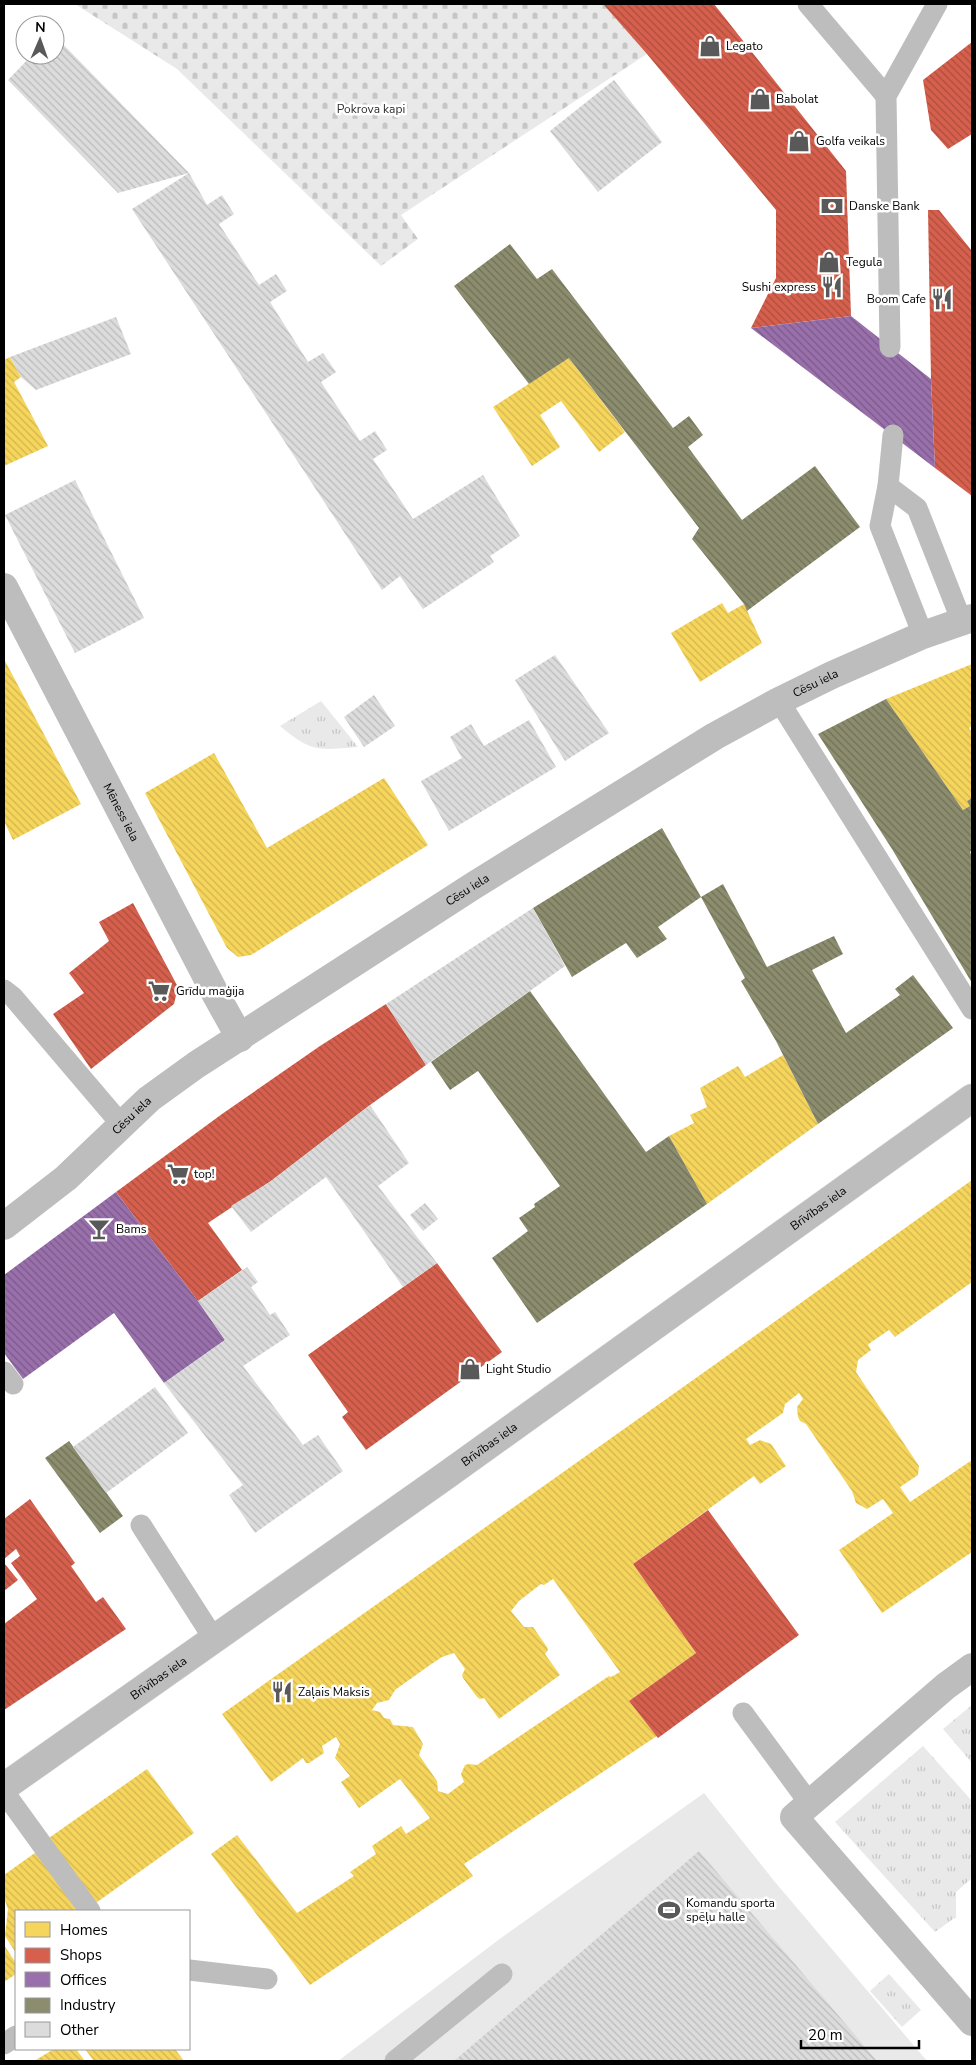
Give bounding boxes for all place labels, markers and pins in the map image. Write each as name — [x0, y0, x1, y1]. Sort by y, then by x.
shop icon: Legato — [697, 33, 723, 59]
place label: Legato — [726, 38, 763, 54]
shop icon: Babolat — [747, 86, 773, 112]
place label: Babolat — [776, 91, 819, 107]
shop icon: Golfa veikals — [786, 128, 812, 154]
place label: Golfa veikals — [816, 133, 885, 149]
bank icon: Danske Bank — [819, 193, 845, 219]
place label: Danske Bank — [849, 198, 920, 214]
shop icon: Tegula — [816, 249, 842, 275]
place label: Tegula — [846, 254, 882, 270]
restaurant icon: Sushi express — [819, 274, 845, 300]
place label: Sushi express — [742, 279, 816, 295]
restaurant icon: Boom Cafe — [929, 286, 955, 312]
place label: Boom Cafe — [867, 291, 926, 307]
supermarket icon: Grīdu maģija — [146, 978, 172, 1004]
place label: Grīdu maģija — [176, 983, 244, 999]
supermarket icon: top! — [165, 1161, 191, 1187]
place label: top! — [194, 1166, 215, 1182]
bar icon: Bams — [86, 1216, 112, 1242]
place label: Bams — [116, 1221, 147, 1237]
shop icon: Light Studio — [457, 1356, 483, 1382]
place label: Light Studio — [486, 1361, 552, 1377]
restaurant icon: Zaļais Maksis — [269, 1679, 295, 1705]
place label: Zaļais Maksis — [298, 1684, 370, 1700]
place label: Komandu sporta spēļu halle — [686, 1895, 775, 1925]
sports icon: Komandu sporta spēļu halle — [656, 1897, 682, 1923]

